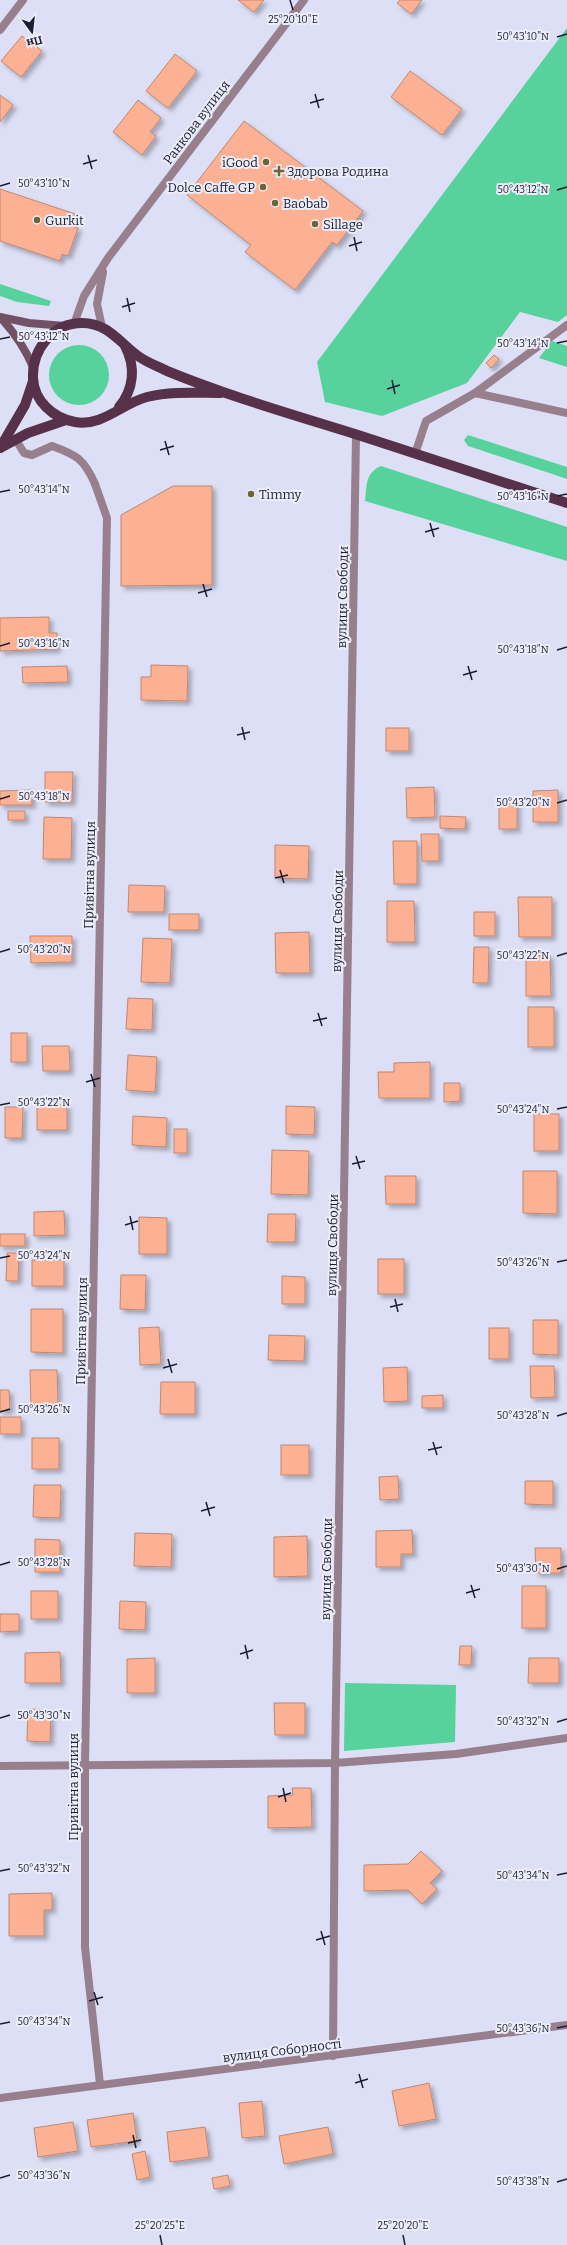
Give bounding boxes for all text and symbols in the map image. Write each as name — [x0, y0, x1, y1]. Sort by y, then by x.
north arrow — [12, 12, 52, 52]
text: 25°20'10"E — [268, 14, 318, 26]
text: 50°43'10"N — [497, 31, 549, 43]
text: Пн — [25, 33, 44, 50]
street label: Ранкова вулиця — [160, 78, 233, 167]
place label: iGood — [222, 155, 258, 170]
marker: iGood — [261, 157, 271, 167]
place label: Здорова Родина — [287, 164, 389, 179]
marker: Здорова Родина — [274, 166, 284, 176]
text: 50°43'10"N — [18, 178, 70, 190]
place label: Dolce Caffe GP — [167, 180, 255, 195]
marker: Dolce Caffe GP — [258, 182, 268, 192]
text: 50°43'12"N — [498, 184, 549, 196]
place label: Baobab — [283, 196, 328, 211]
marker: Baobab — [270, 198, 280, 208]
place label: Gurkit — [45, 213, 84, 228]
marker: Gurkit — [32, 215, 42, 225]
place label: Sillage — [323, 217, 363, 232]
marker: Sillage — [310, 219, 320, 229]
text: 50°43'12"N — [19, 331, 70, 343]
text: 50°43'14"N — [497, 338, 549, 350]
text: 50°43'14"N — [18, 484, 70, 496]
place label: Timmy — [259, 487, 302, 502]
marker: Timmy — [246, 489, 256, 499]
text: 50°43'16"N — [497, 491, 549, 503]
street label: вулиця Свободи — [334, 545, 351, 648]
text: 50°43'16"N — [18, 638, 70, 650]
text: 50°43'18"N — [497, 644, 549, 656]
text: 50°43'18"N — [18, 791, 70, 803]
text: 50°43'20"N — [496, 797, 550, 809]
street label: Привітна вулиця — [81, 821, 98, 929]
street label: вулиця Свободи — [329, 869, 346, 972]
text: 50°43'20"N — [17, 944, 71, 956]
text: 50°43'22"N — [497, 950, 549, 962]
text: 50°43'22"N — [18, 1097, 70, 1109]
text: 50°43'24"N — [497, 1104, 549, 1116]
street label: вулиця Свободи — [324, 1193, 341, 1296]
text: 50°43'24"N — [18, 1250, 70, 1262]
text: 50°43'26"N — [497, 1257, 549, 1269]
street label: Привітна вулиця — [73, 1277, 90, 1385]
text: 50°43'26"N — [18, 1404, 70, 1416]
text: 50°43'28"N — [497, 1410, 549, 1422]
street label: вулиця Свободи — [318, 1517, 335, 1620]
text: 50°43'28"N — [18, 1557, 70, 1569]
text: 50°43'30"N — [496, 1563, 550, 1575]
text: 50°43'30"N — [17, 1710, 71, 1722]
text: 50°43'32"N — [497, 1716, 549, 1728]
street label: Привітна вулиця — [66, 1733, 81, 1841]
text: 50°43'32"N — [18, 1863, 70, 1875]
text: 50°43'34"N — [497, 1870, 550, 1882]
text: 50°43'34"N — [18, 2016, 71, 2028]
text: 50°43'36"N — [497, 2023, 550, 2035]
street label: вулиця Соборності — [222, 2036, 342, 2065]
text: 50°43'36"N — [18, 2170, 71, 2182]
text: 50°43'38"N — [497, 2176, 550, 2188]
text: 25°20'25"E — [135, 2220, 185, 2232]
text: 25°20'20"E — [377, 2220, 429, 2232]

